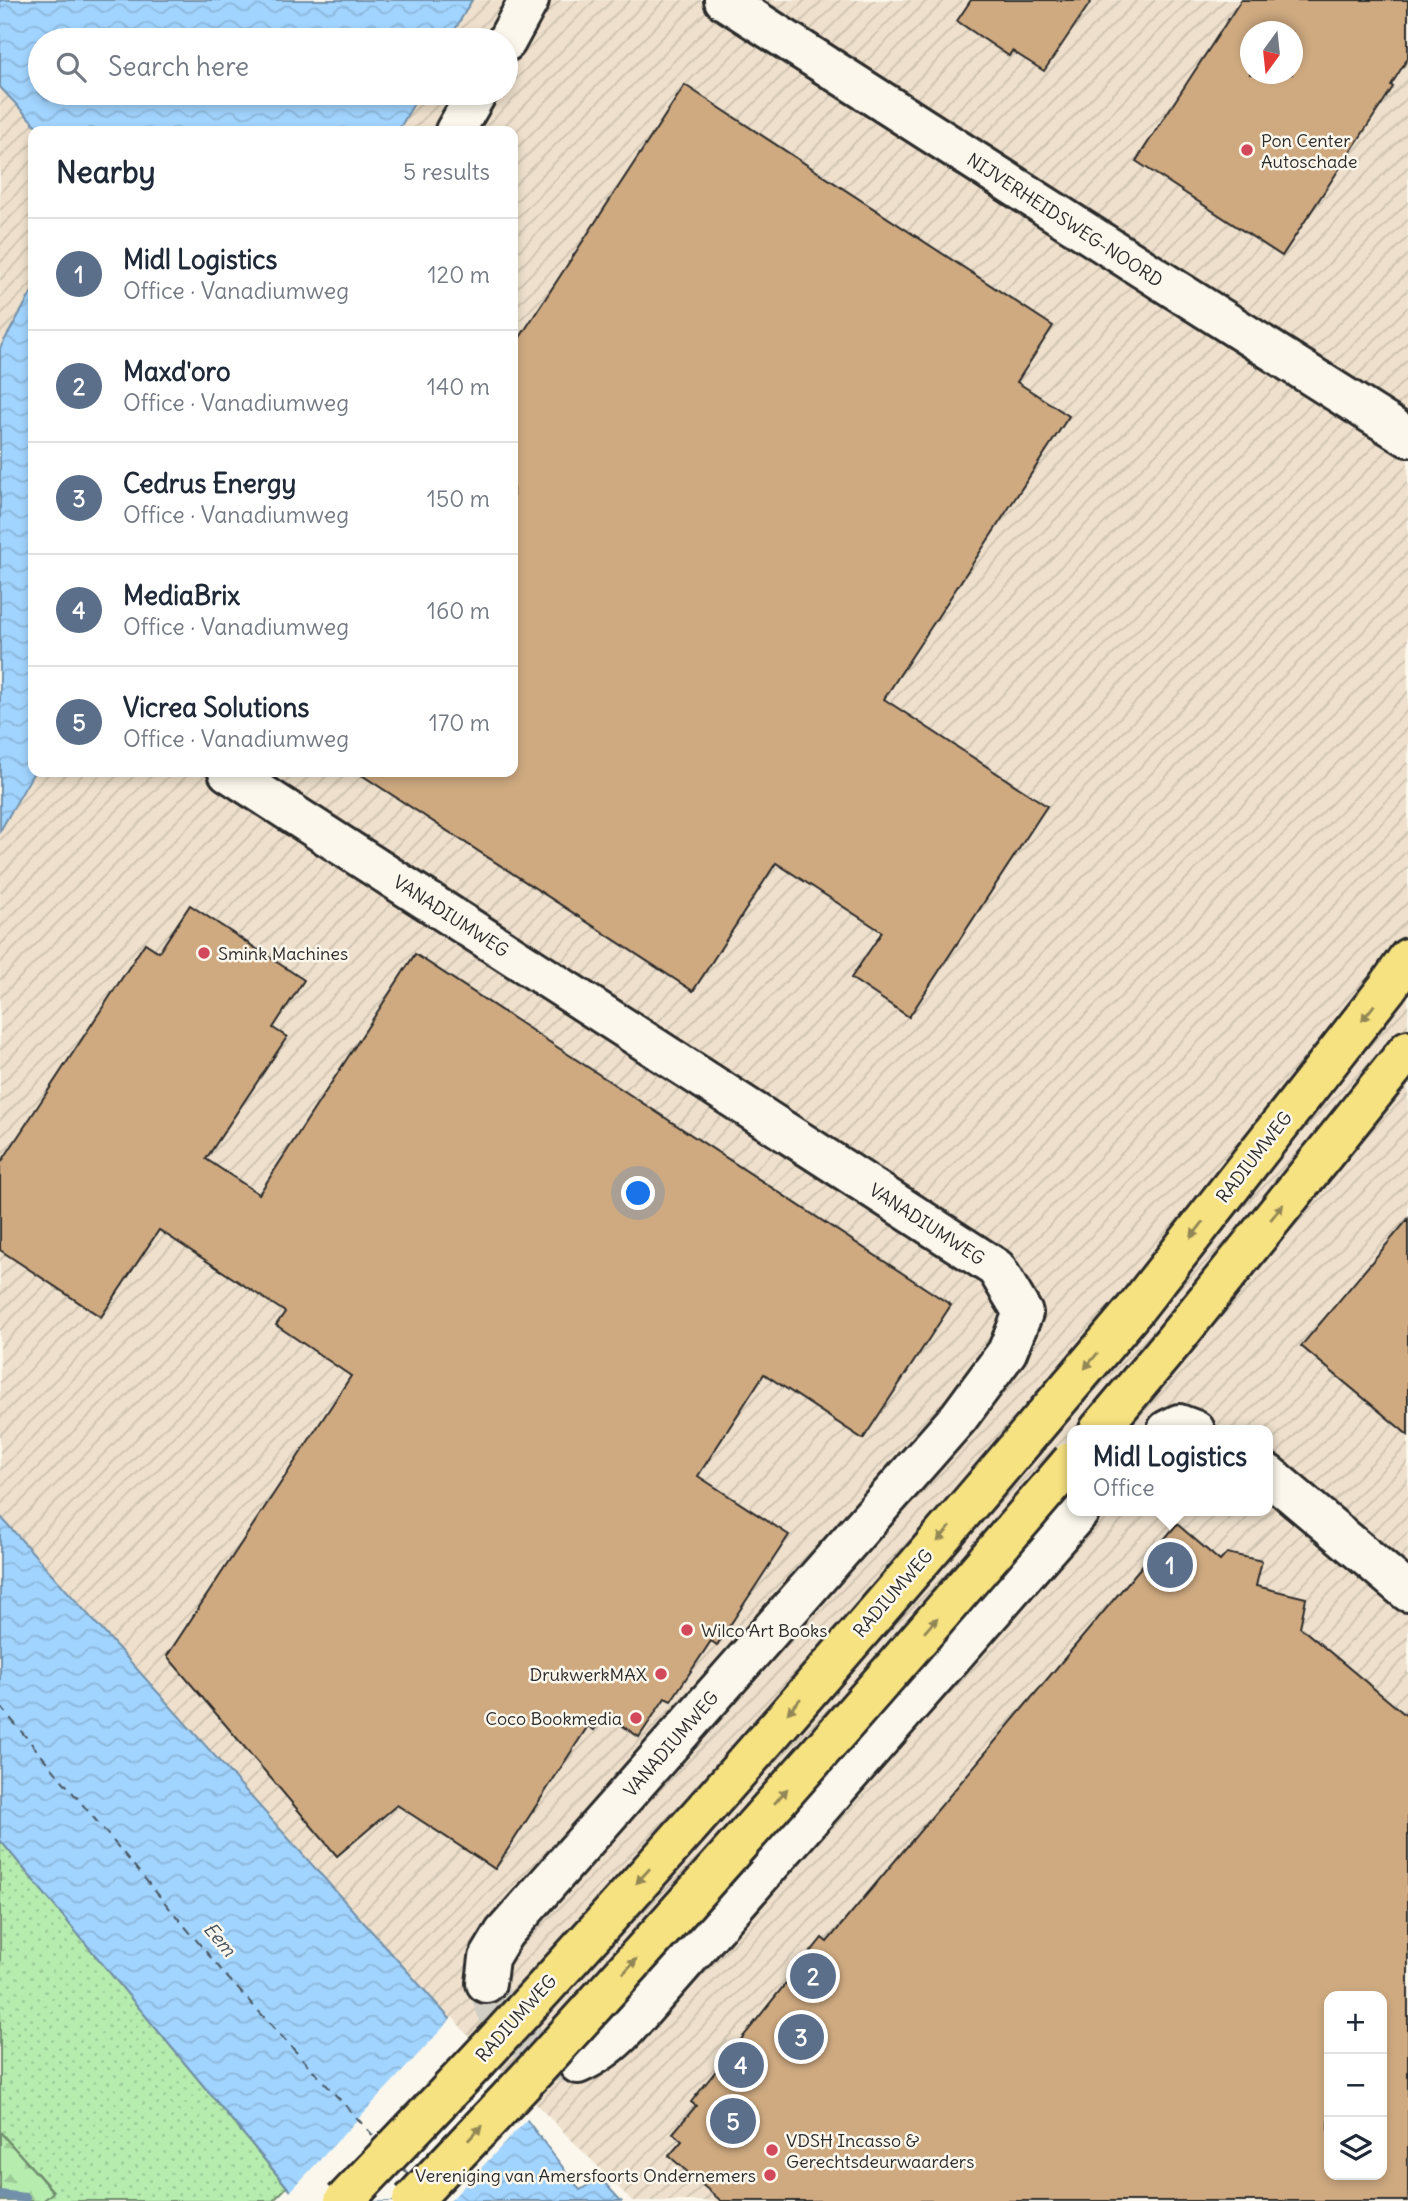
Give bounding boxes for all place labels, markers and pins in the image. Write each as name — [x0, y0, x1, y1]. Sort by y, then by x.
place label: Pon Center Autoschade — [1261, 129, 1357, 173]
marker: Pon Center Autoschade — [1239, 142, 1255, 158]
place label: Smink Machines — [218, 942, 348, 965]
marker: Smink Machines — [196, 945, 212, 961]
pin: 1 — [1147, 1539, 1193, 1591]
place label: Wilco Art Books — [701, 1619, 827, 1642]
marker: Wilco Art Books — [679, 1622, 695, 1638]
place label: DrukwerkMAX — [530, 1663, 648, 1686]
marker: DrukwerkMAX — [653, 1666, 669, 1682]
place label: Coco Bookmedia — [485, 1707, 622, 1730]
marker: Coco Bookmedia — [628, 1710, 644, 1726]
pin: 2 — [790, 1950, 836, 2002]
pin: 3 — [778, 2011, 824, 2063]
pin: 4 — [718, 2039, 764, 2091]
pin: 5 — [710, 2095, 756, 2147]
place label: VDSH Incasso & Gerechtsdeurwaarders — [786, 2129, 974, 2173]
marker: VDSH Incasso & Gerechtsdeurwaarders — [764, 2142, 780, 2158]
place label: Vereniging van Amersfoorts Ondernemers — [415, 2164, 756, 2187]
marker: Vereniging van Amersfoorts Ondernemers — [762, 2167, 778, 2183]

